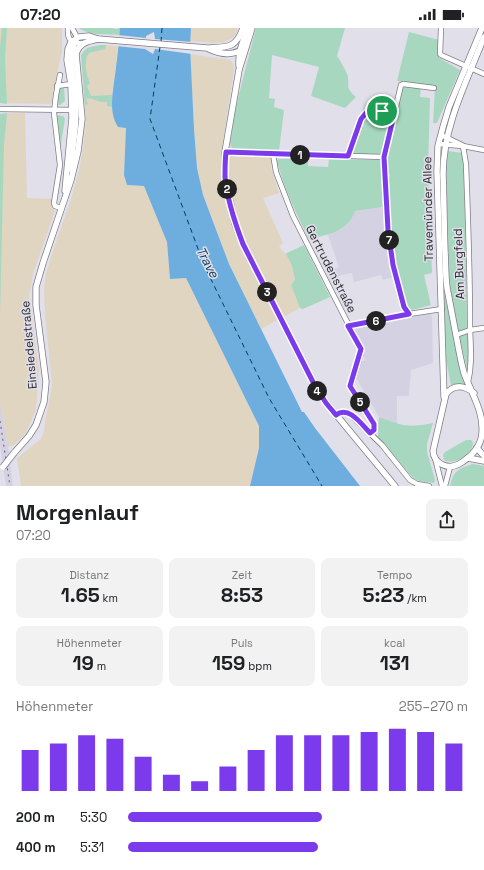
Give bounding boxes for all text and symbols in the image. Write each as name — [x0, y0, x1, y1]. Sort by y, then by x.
text: 07:20 — [20, 5, 61, 24]
pin — [365, 94, 399, 128]
icon: arrive — [371, 100, 393, 122]
pin: 1 — [290, 145, 310, 165]
text: 1 — [298, 148, 302, 162]
street label: Travemünder Allee — [419, 156, 437, 262]
pin: 2 — [217, 179, 237, 199]
text: 2 — [224, 182, 230, 196]
street label: Gertrudenstraße — [302, 222, 360, 316]
street label: Am Burgfeld — [450, 228, 468, 300]
pin: 7 — [379, 230, 399, 250]
text: 7 — [386, 233, 392, 247]
water label: Trave — [192, 244, 223, 282]
pin: 3 — [257, 282, 277, 302]
text: 3 — [264, 285, 270, 299]
street label: Einsiedelstraße — [17, 300, 41, 390]
pin: 6 — [366, 311, 386, 331]
text: 6 — [373, 314, 379, 328]
pin: 4 — [307, 381, 327, 401]
text: 4 — [314, 384, 321, 398]
pin: 5 — [350, 392, 370, 412]
text: 5 — [357, 395, 363, 409]
text: Morgenlauf — [16, 498, 139, 526]
button: share — [426, 499, 468, 541]
text: 07:20 — [16, 527, 51, 544]
text: Distanz — [70, 568, 109, 582]
text: Zeit — [232, 568, 252, 582]
text: Tempo — [377, 568, 412, 582]
text: 1.65 — [61, 582, 100, 608]
text: 8:53 — [221, 582, 263, 608]
text: 5:23 — [363, 582, 405, 608]
text: km — [100, 591, 118, 605]
text: /km — [405, 591, 427, 605]
text: Höhenmeter — [57, 636, 122, 650]
text: Puls — [231, 636, 253, 650]
text: kcal — [384, 636, 405, 650]
text: 19 — [72, 650, 94, 676]
text: 159 — [212, 650, 245, 676]
text: 131 — [380, 650, 410, 676]
text: m — [94, 659, 106, 673]
text: bpm — [245, 659, 272, 673]
text: Höhenmeter — [16, 698, 93, 715]
text: 255–270 m — [399, 698, 468, 715]
text: 200 m — [16, 809, 55, 826]
text: 5:30 — [80, 809, 107, 826]
text: 400 m — [16, 839, 56, 856]
text: 5:31 — [80, 839, 104, 856]

